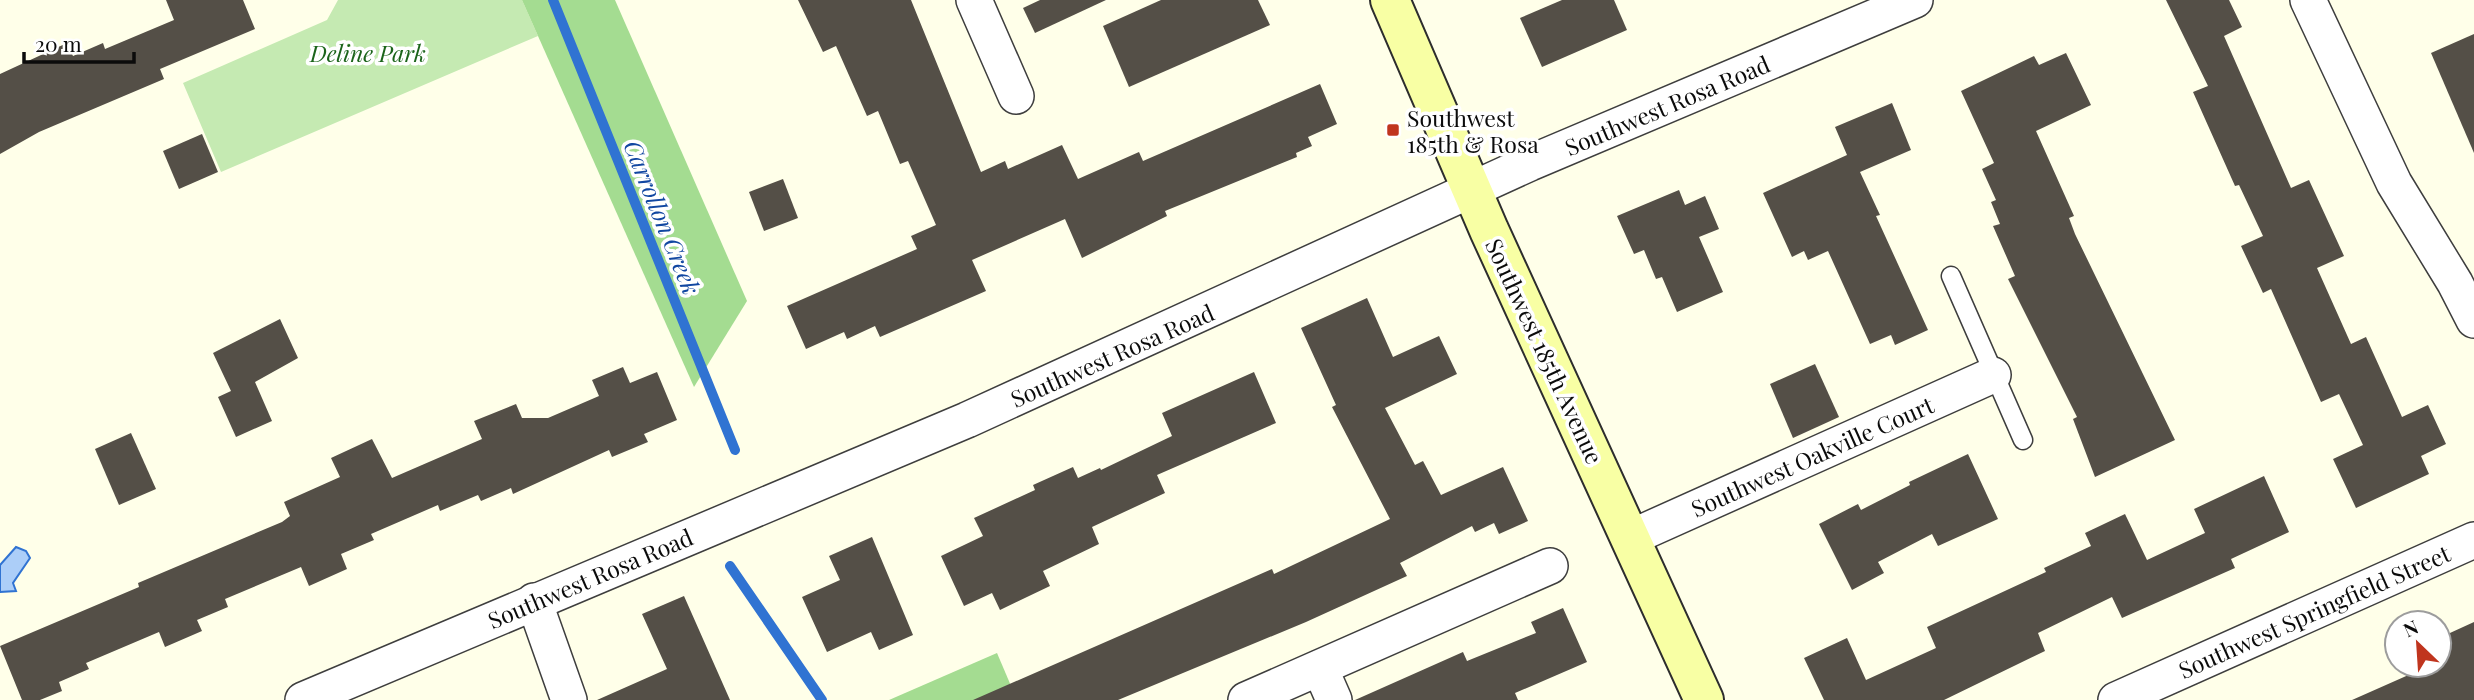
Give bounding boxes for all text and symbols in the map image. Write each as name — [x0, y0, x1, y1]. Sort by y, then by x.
scale bar — [24, 21, 135, 65]
text: 20 m — [35, 29, 82, 57]
park label: Deline Park — [309, 37, 426, 68]
street label: Southwest Rosa Road — [1560, 48, 1774, 162]
place label: Southwest 185th & Rosa — [1407, 102, 1539, 159]
marker: Southwest 185th & Rosa — [1385, 122, 1401, 138]
water label: Carrollon Creek — [617, 135, 709, 299]
street label: Southwest 185th Avenue — [1479, 233, 1611, 469]
street label: Southwest Rosa Road — [1005, 296, 1219, 414]
street label: Southwest Oakville Court — [1686, 388, 1939, 524]
street label: Southwest Rosa Road — [483, 521, 697, 635]
street label: Southwest Springfield Street — [2173, 537, 2455, 685]
north arrow — [2383, 609, 2453, 679]
text: N — [2399, 613, 2422, 642]

